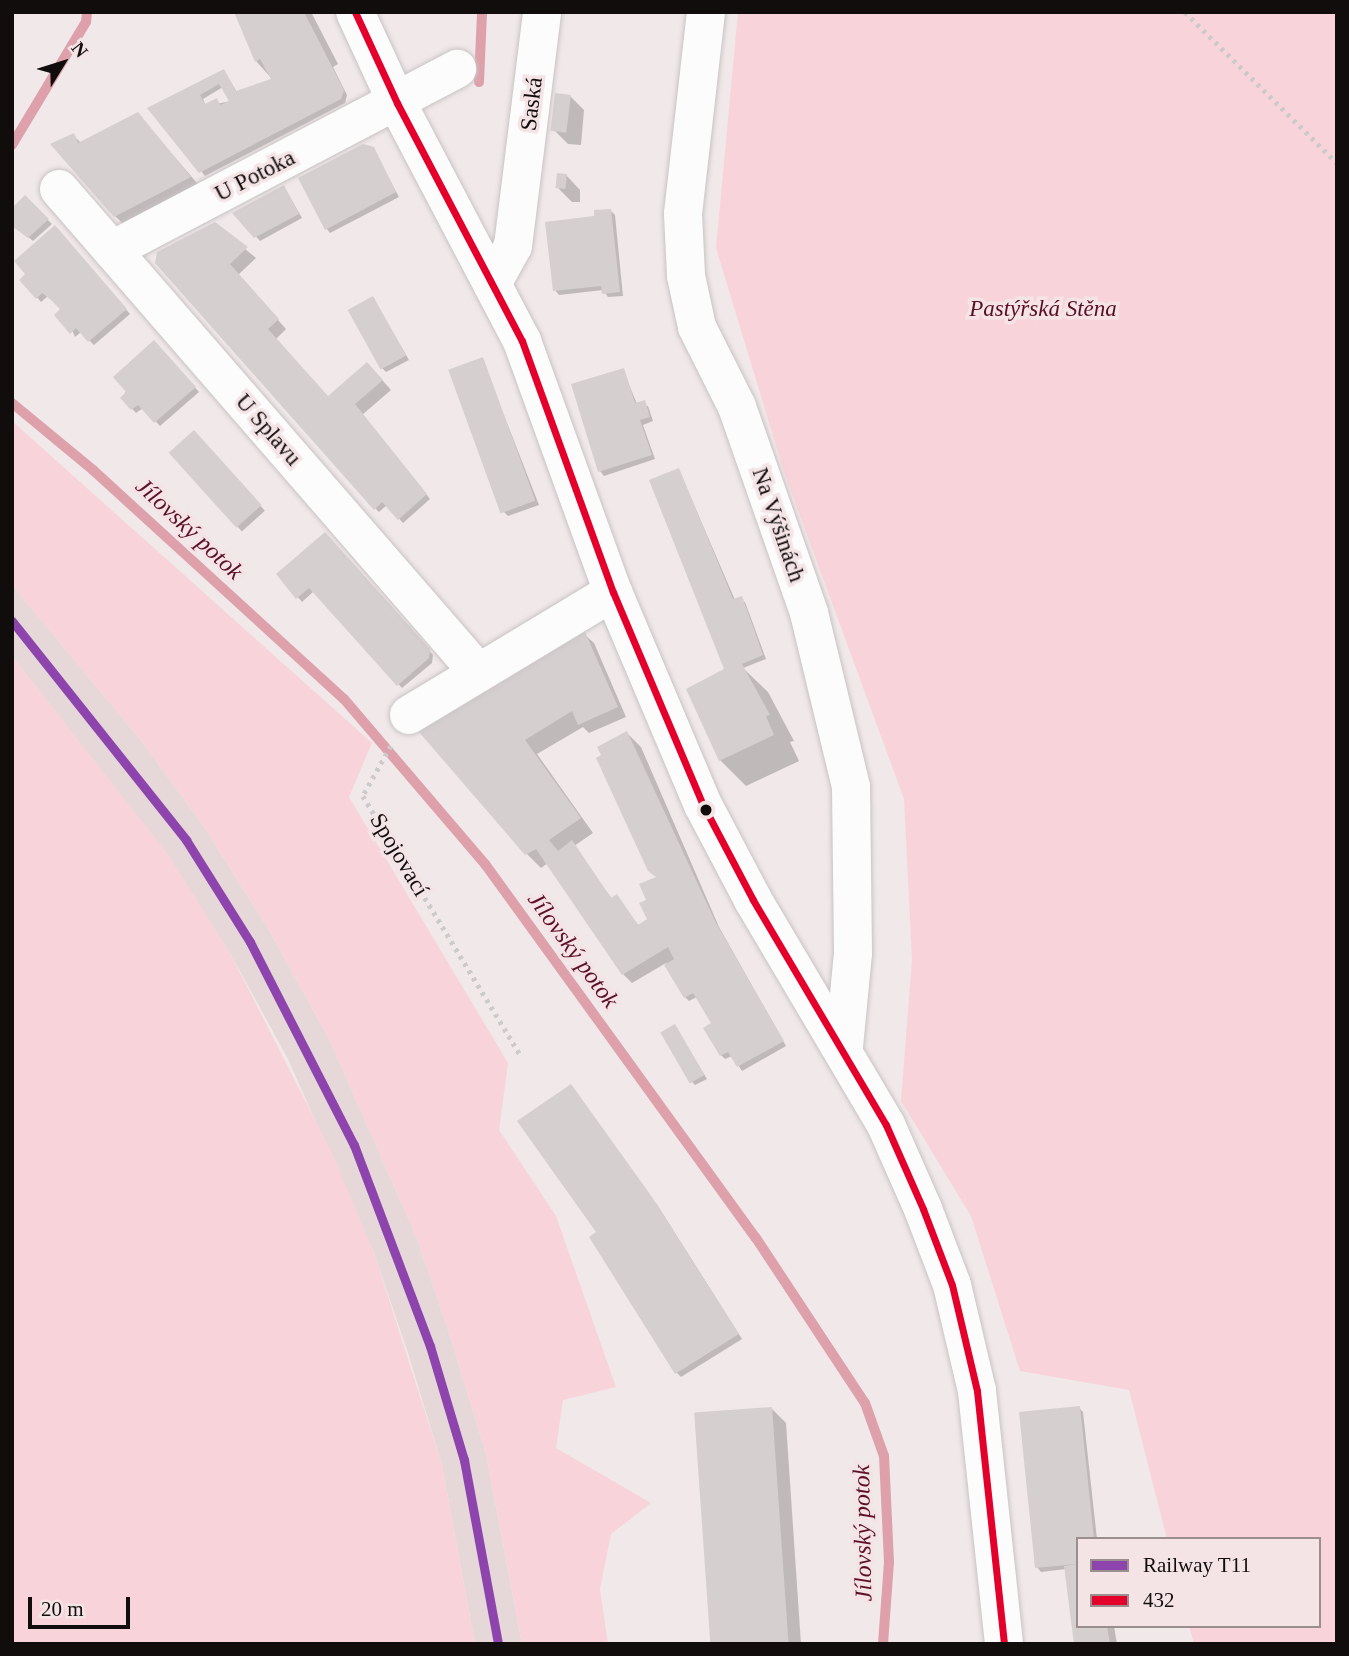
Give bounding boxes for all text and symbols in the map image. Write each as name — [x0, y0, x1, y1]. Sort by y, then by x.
north arrow — [28, 28, 98, 98]
text: N — [67, 38, 92, 62]
street label: Saská — [515, 76, 549, 132]
street label: U Potoka — [210, 144, 300, 208]
park label: Pastýřská Stěna — [969, 295, 1117, 323]
street label: U Splavu — [229, 388, 307, 472]
street label: Na Výšinách — [746, 464, 810, 586]
water label: Jílovský potok — [129, 472, 249, 586]
unlabelled marker — [699, 803, 713, 817]
street label: Spojovací — [363, 808, 435, 902]
water label: Jílovský potok — [521, 886, 625, 1014]
water label: Jílovský potok — [847, 1464, 879, 1602]
legend — [1076, 1537, 1321, 1628]
text: Railway T11 — [1143, 1553, 1251, 1577]
scale bar — [32, 1582, 133, 1626]
text: 432 — [1143, 1588, 1175, 1612]
text: 20 m — [41, 1597, 84, 1621]

